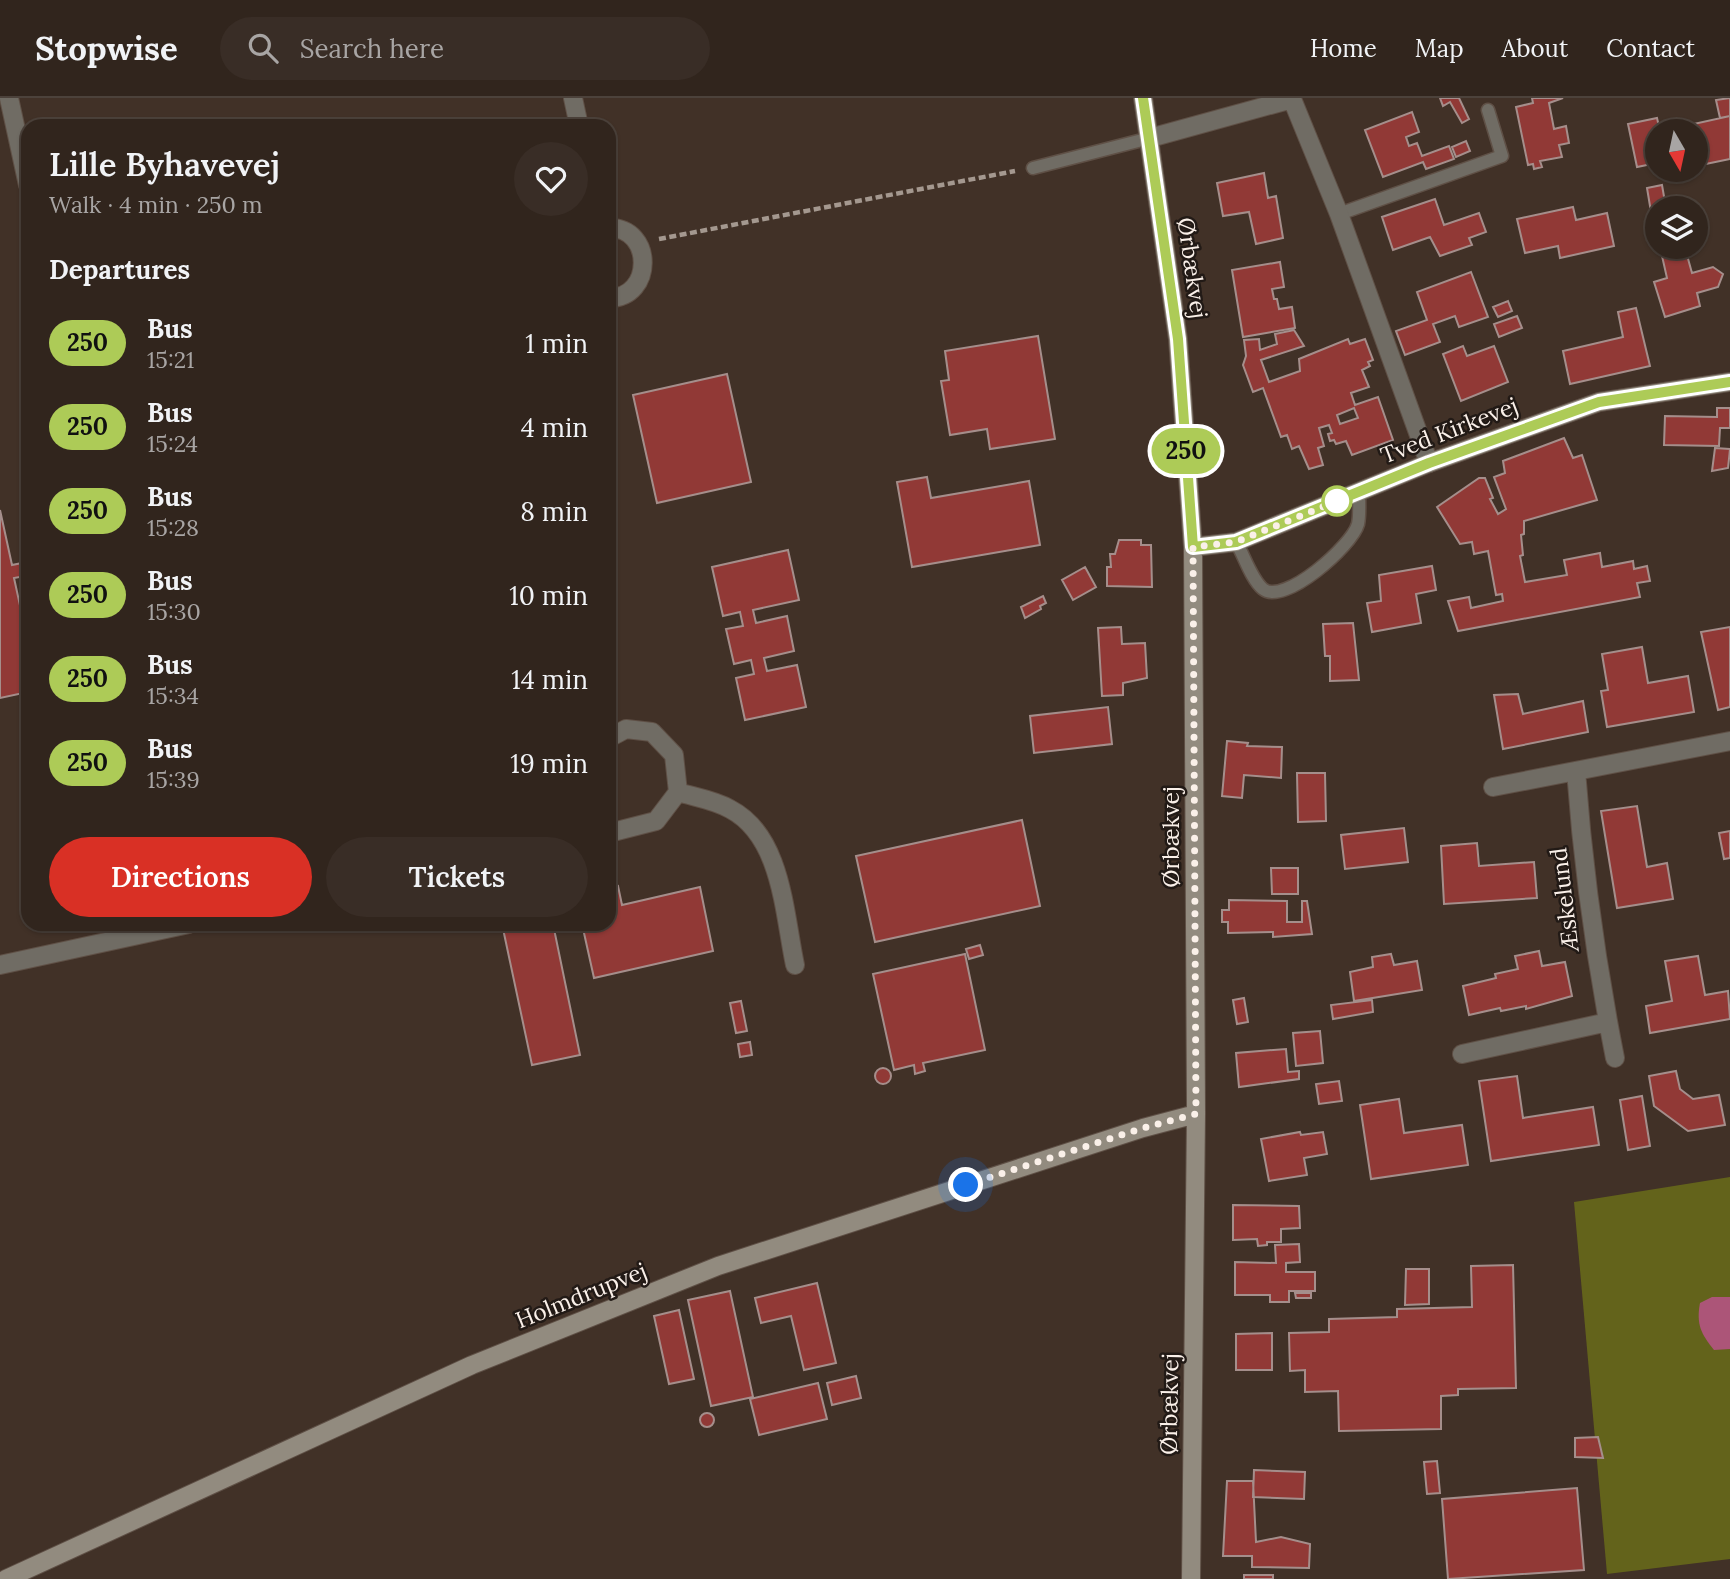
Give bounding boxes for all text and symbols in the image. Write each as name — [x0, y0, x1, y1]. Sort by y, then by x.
search box — [220, 17, 710, 80]
text: Stopwise — [35, 27, 178, 69]
icon: search — [244, 29, 282, 67]
text: Search here — [300, 32, 444, 65]
text: Home — [1310, 33, 1377, 64]
text: Map — [1415, 33, 1464, 64]
text: About — [1502, 33, 1568, 64]
text: Contact — [1606, 33, 1695, 64]
north arrow — [1645, 119, 1708, 182]
map controls — [1645, 119, 1708, 259]
button: heart — [514, 142, 588, 216]
text: Lille Byhavevej — [49, 143, 280, 185]
text: Walk · 4 min · 250 m — [49, 190, 262, 219]
button: layers — [1645, 196, 1708, 259]
street label: Ørbækvej — [1172, 216, 1214, 320]
text: Departures — [49, 253, 190, 286]
text: Bus — [147, 312, 193, 345]
text: 250 — [67, 327, 108, 358]
text: 1 min — [525, 327, 588, 360]
text: 15:21 — [147, 345, 194, 374]
street label: Tved Kirkevej — [1376, 390, 1522, 470]
text: Bus — [147, 396, 193, 429]
text: 250 — [67, 411, 108, 442]
text: 4 min — [521, 411, 588, 444]
line badge: 250 — [1146, 428, 1226, 474]
text: 15:24 — [147, 429, 198, 458]
text: 250 — [1165, 435, 1207, 466]
text: Bus — [147, 480, 193, 513]
unlabelled marker — [1322, 486, 1352, 516]
text: 250 — [67, 495, 108, 526]
text: 8 min — [520, 495, 588, 528]
text: 15:28 — [147, 513, 199, 542]
text: Bus — [147, 564, 193, 597]
text: 250 — [67, 579, 108, 610]
text: 10 min — [509, 579, 588, 612]
text: 15:30 — [147, 597, 201, 626]
text: Bus — [147, 648, 193, 681]
text: 250 — [67, 663, 108, 694]
text: 14 min — [511, 663, 588, 696]
text: 15:34 — [147, 681, 199, 710]
text: Bus — [147, 732, 193, 765]
text: 250 — [67, 747, 108, 778]
text: 19 min — [510, 747, 588, 780]
text: 15:39 — [147, 765, 200, 794]
street label: Ørbækvej — [1156, 786, 1185, 888]
button: Directions — [49, 837, 312, 917]
button: Tickets — [326, 837, 588, 917]
street label: Æskelund — [1543, 846, 1585, 955]
your location — [948, 1167, 983, 1202]
street label: Holmdrupvej — [511, 1256, 651, 1334]
street label: Ørbækvej — [1154, 1353, 1184, 1455]

